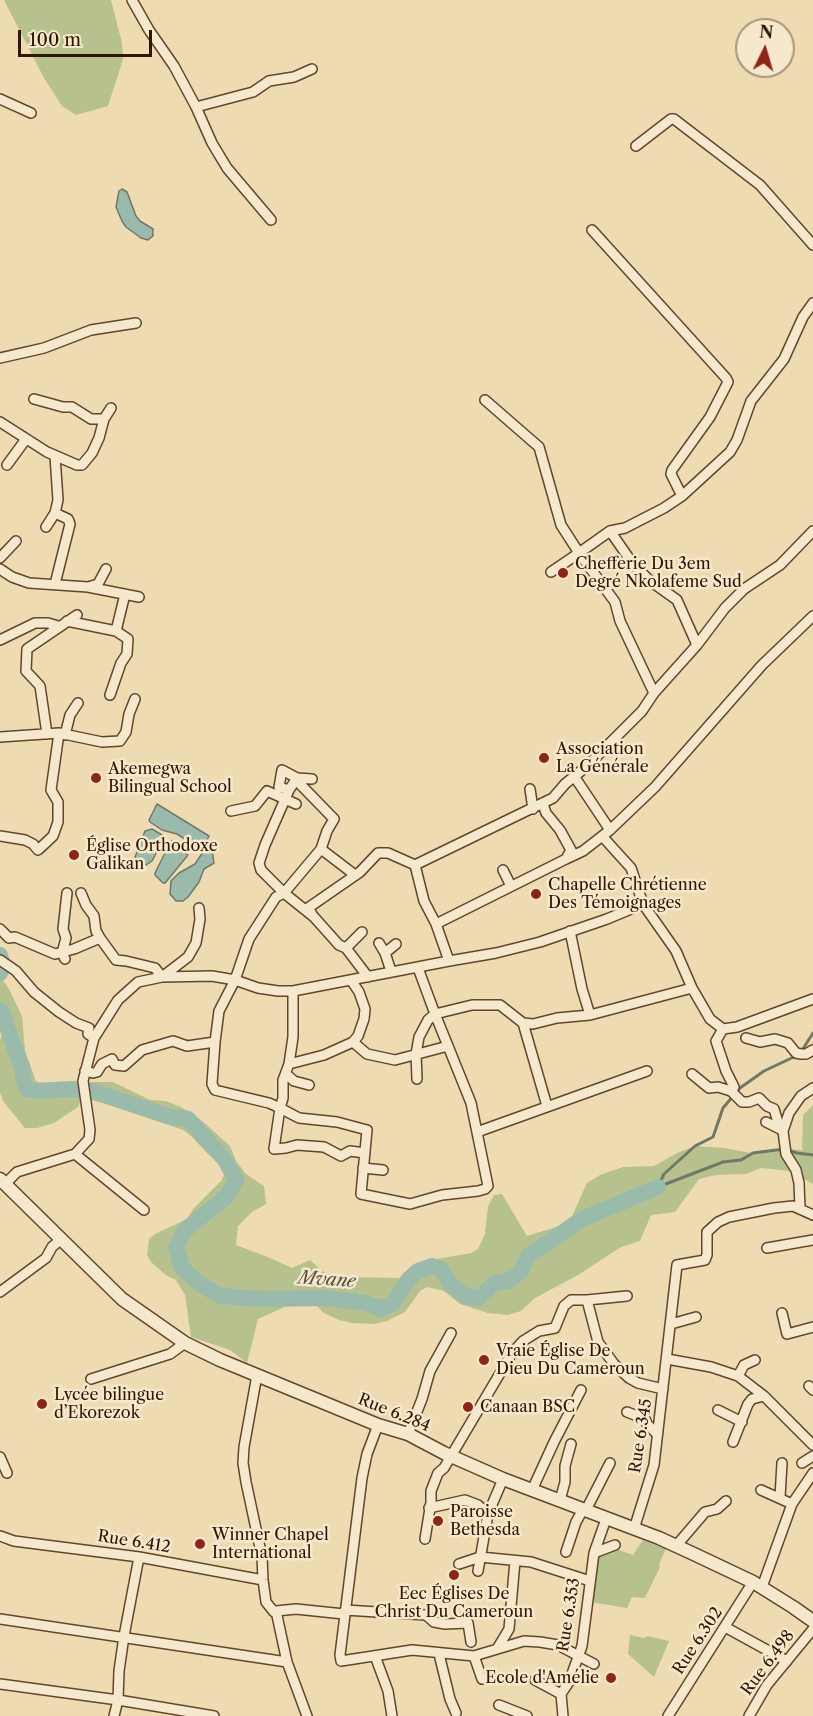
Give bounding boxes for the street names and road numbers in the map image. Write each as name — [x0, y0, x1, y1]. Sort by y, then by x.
street label: Rue 6.284 — [355, 1390, 433, 1436]
street label: Rue 6.345 — [626, 1397, 656, 1475]
street label: Rue 6.412 — [96, 1527, 172, 1557]
street label: Rue 6.353 — [554, 1577, 584, 1653]
street label: Rue 6.302 — [669, 1604, 727, 1678]
street label: Rue 6.498 — [737, 1627, 799, 1699]

